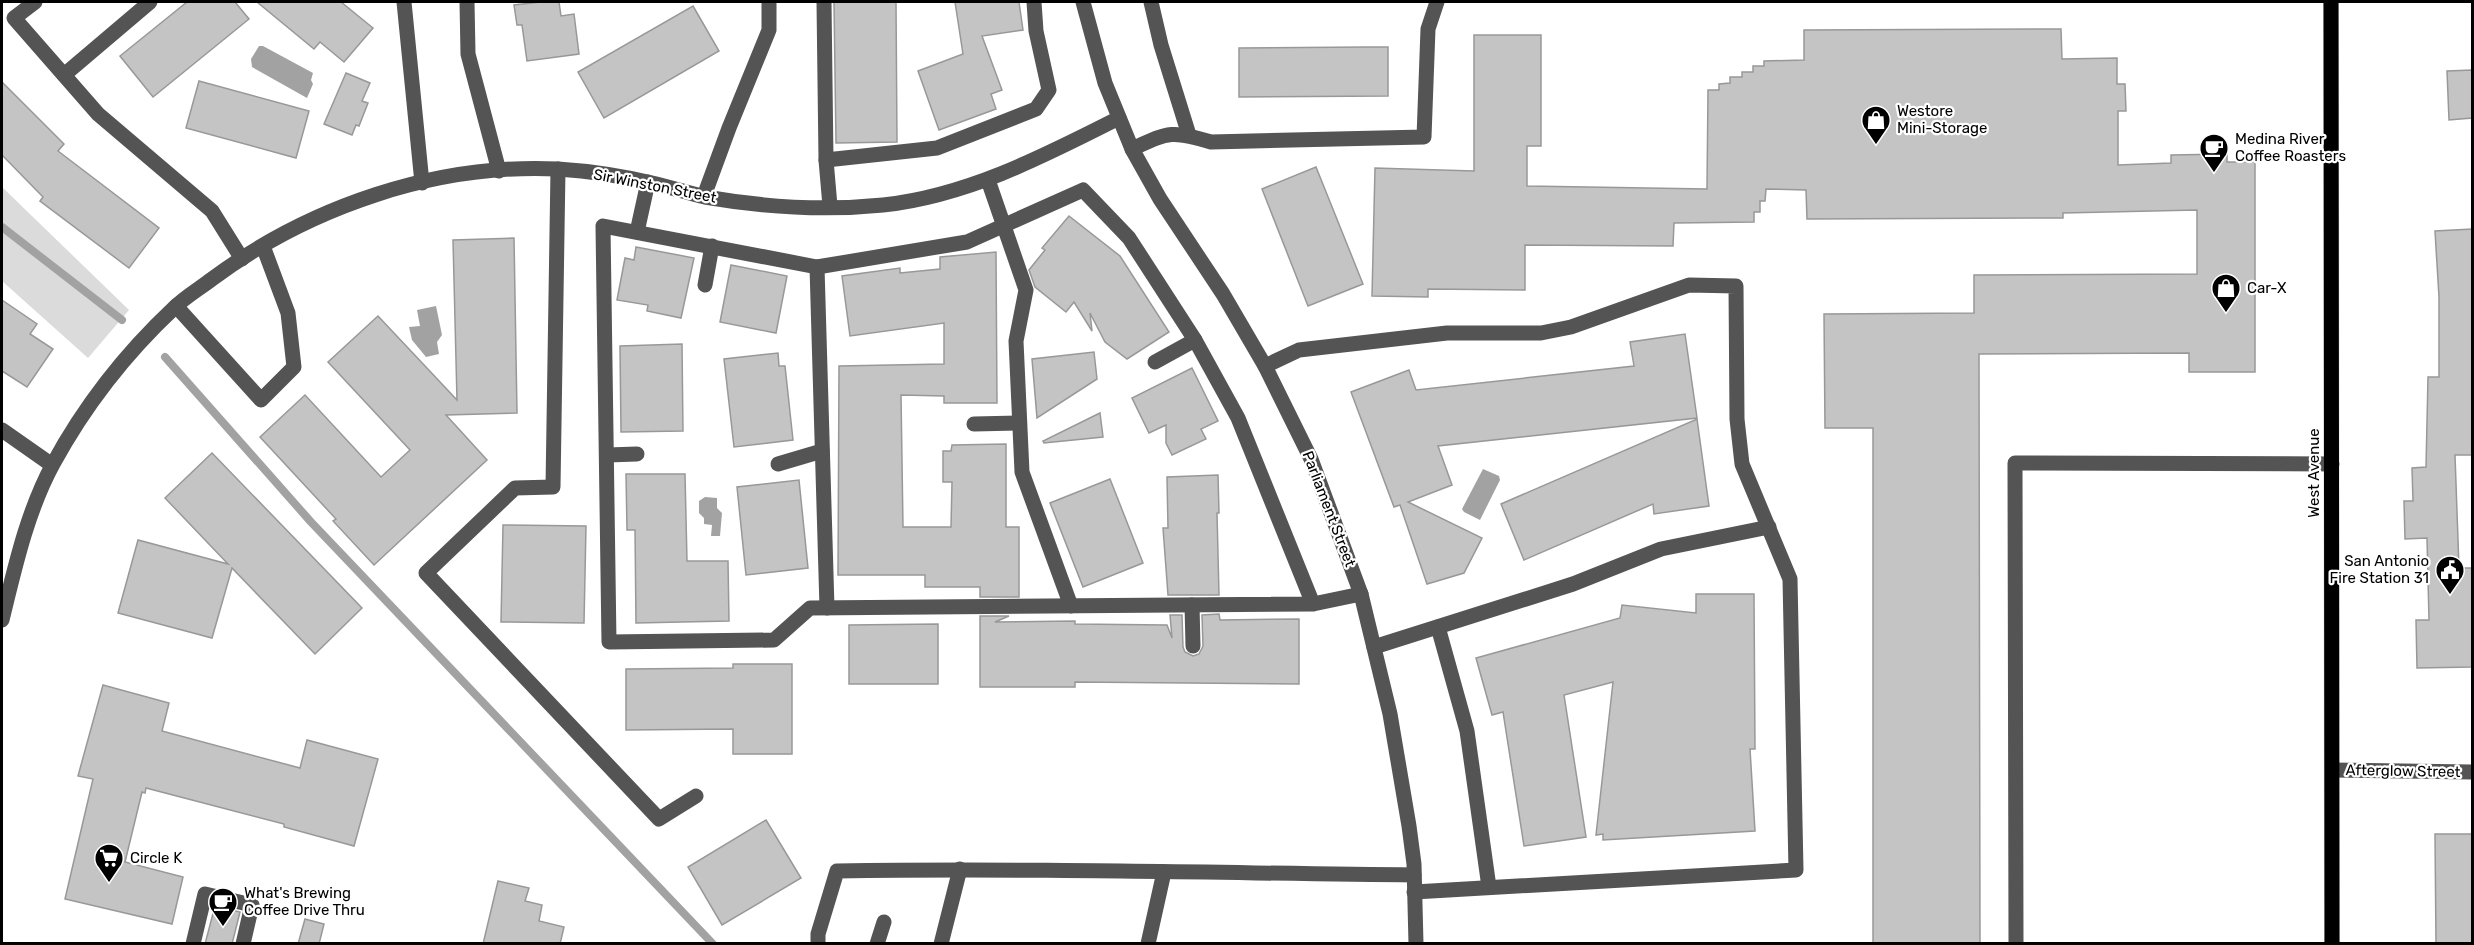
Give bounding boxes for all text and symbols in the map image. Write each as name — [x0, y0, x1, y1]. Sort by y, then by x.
place label: Westore Mini-Storage — [1897, 102, 1987, 137]
shop icon: Westore Mini-Storage — [1860, 104, 1892, 146]
place label: Medina River Coffee Roasters — [2235, 130, 2346, 165]
cafe icon: Medina River Coffee Roasters — [2198, 132, 2230, 174]
street label: Sir Winston Street — [592, 165, 718, 207]
shop icon: Car-X — [2210, 272, 2242, 314]
place label: Car-X — [2247, 279, 2287, 297]
street label: West Avenue — [2305, 428, 2323, 518]
street label: Parliament Street — [1299, 449, 1359, 570]
place label: San Antonio Fire Station 31 — [2330, 552, 2429, 587]
public building icon: San Antonio Fire Station 31 — [2434, 554, 2466, 596]
street label: Afterglow Street — [2345, 761, 2461, 781]
supermarket icon: Circle K — [93, 842, 125, 884]
place label: Circle K — [130, 849, 182, 867]
place label: What's Brewing Coffee Drive Thru — [244, 884, 365, 919]
cafe icon: What's Brewing Coffee Drive Thru — [207, 886, 239, 928]

